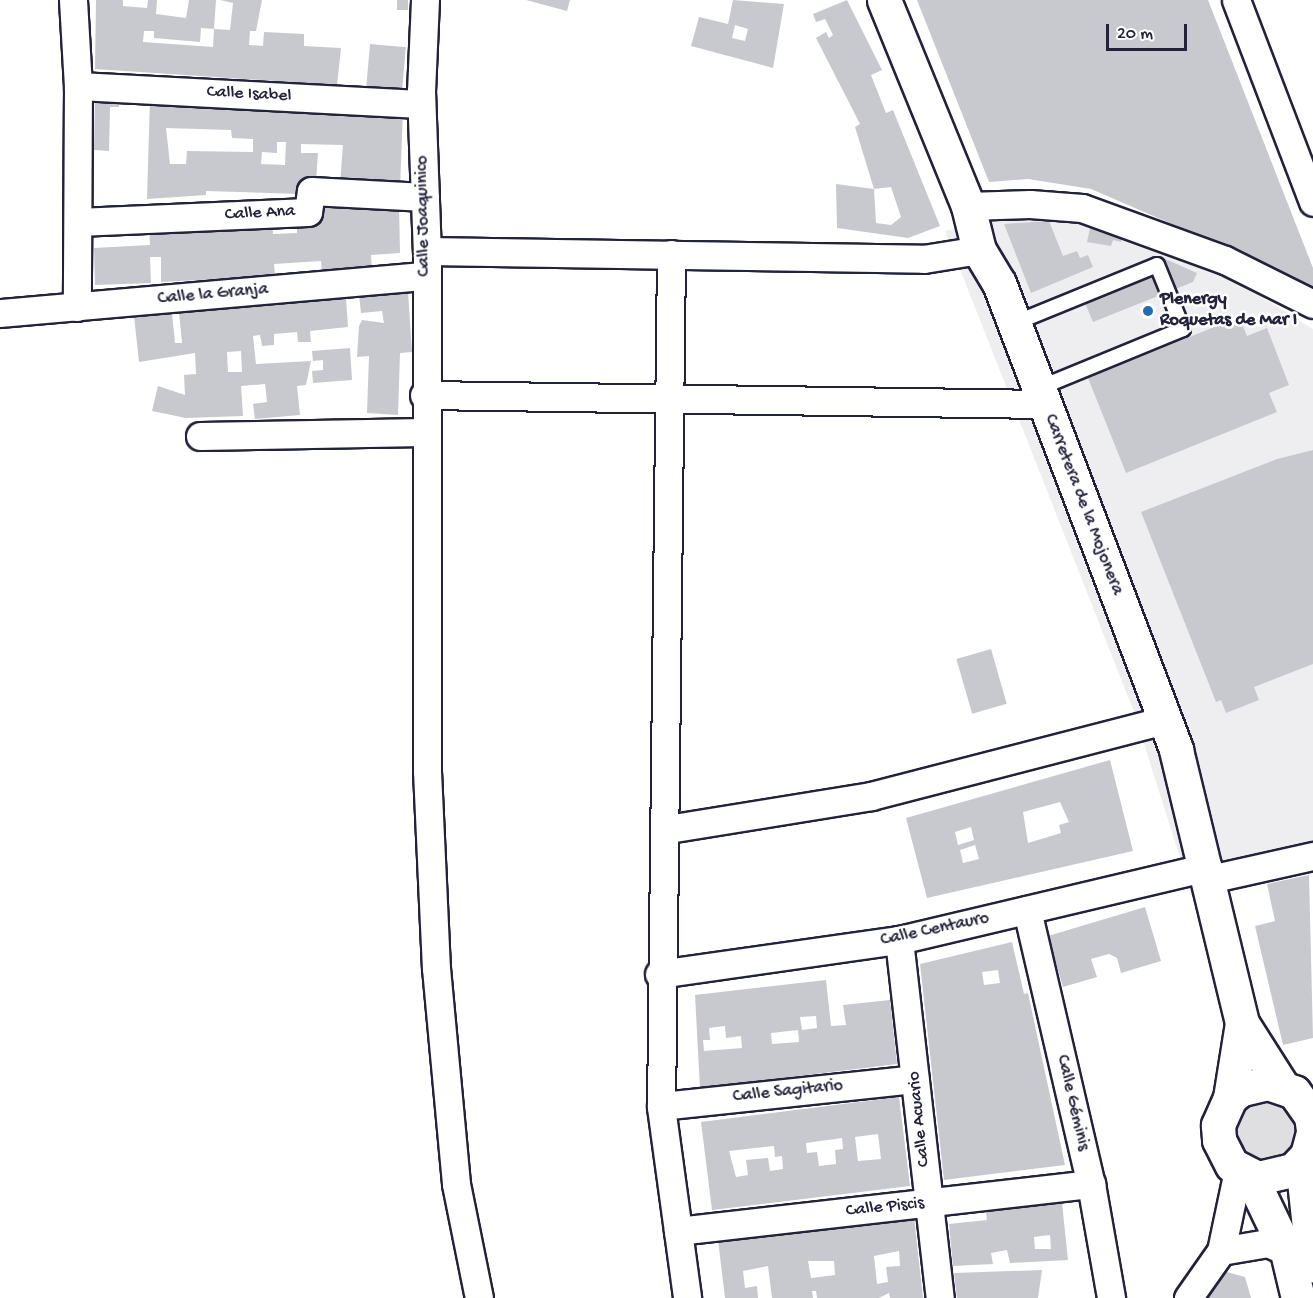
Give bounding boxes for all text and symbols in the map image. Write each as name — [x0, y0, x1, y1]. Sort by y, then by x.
scale bar — [1109, 12, 1190, 50]
text: 20 m — [1117, 24, 1153, 45]
street label: Calle Isabel — [206, 82, 292, 108]
street label: Calle Joaquinico — [412, 155, 436, 277]
street label: Calle Ana — [224, 201, 296, 227]
street label: Calle la Granja — [157, 279, 269, 311]
place label: Plenergy Roquetas de Mar I — [1160, 290, 1297, 332]
marker: Plenergy Roquetas de Mar I — [1141, 304, 1155, 318]
street label: Carretera de la Mojonera — [1039, 412, 1127, 598]
street label: Calle Centauro — [879, 908, 991, 952]
street label: Calle Géminis — [1050, 1053, 1094, 1153]
street label: Calle Acuario — [904, 1070, 936, 1168]
street label: Calle Sagitario — [732, 1075, 844, 1109]
street label: Calle Piscis — [845, 1193, 925, 1223]

